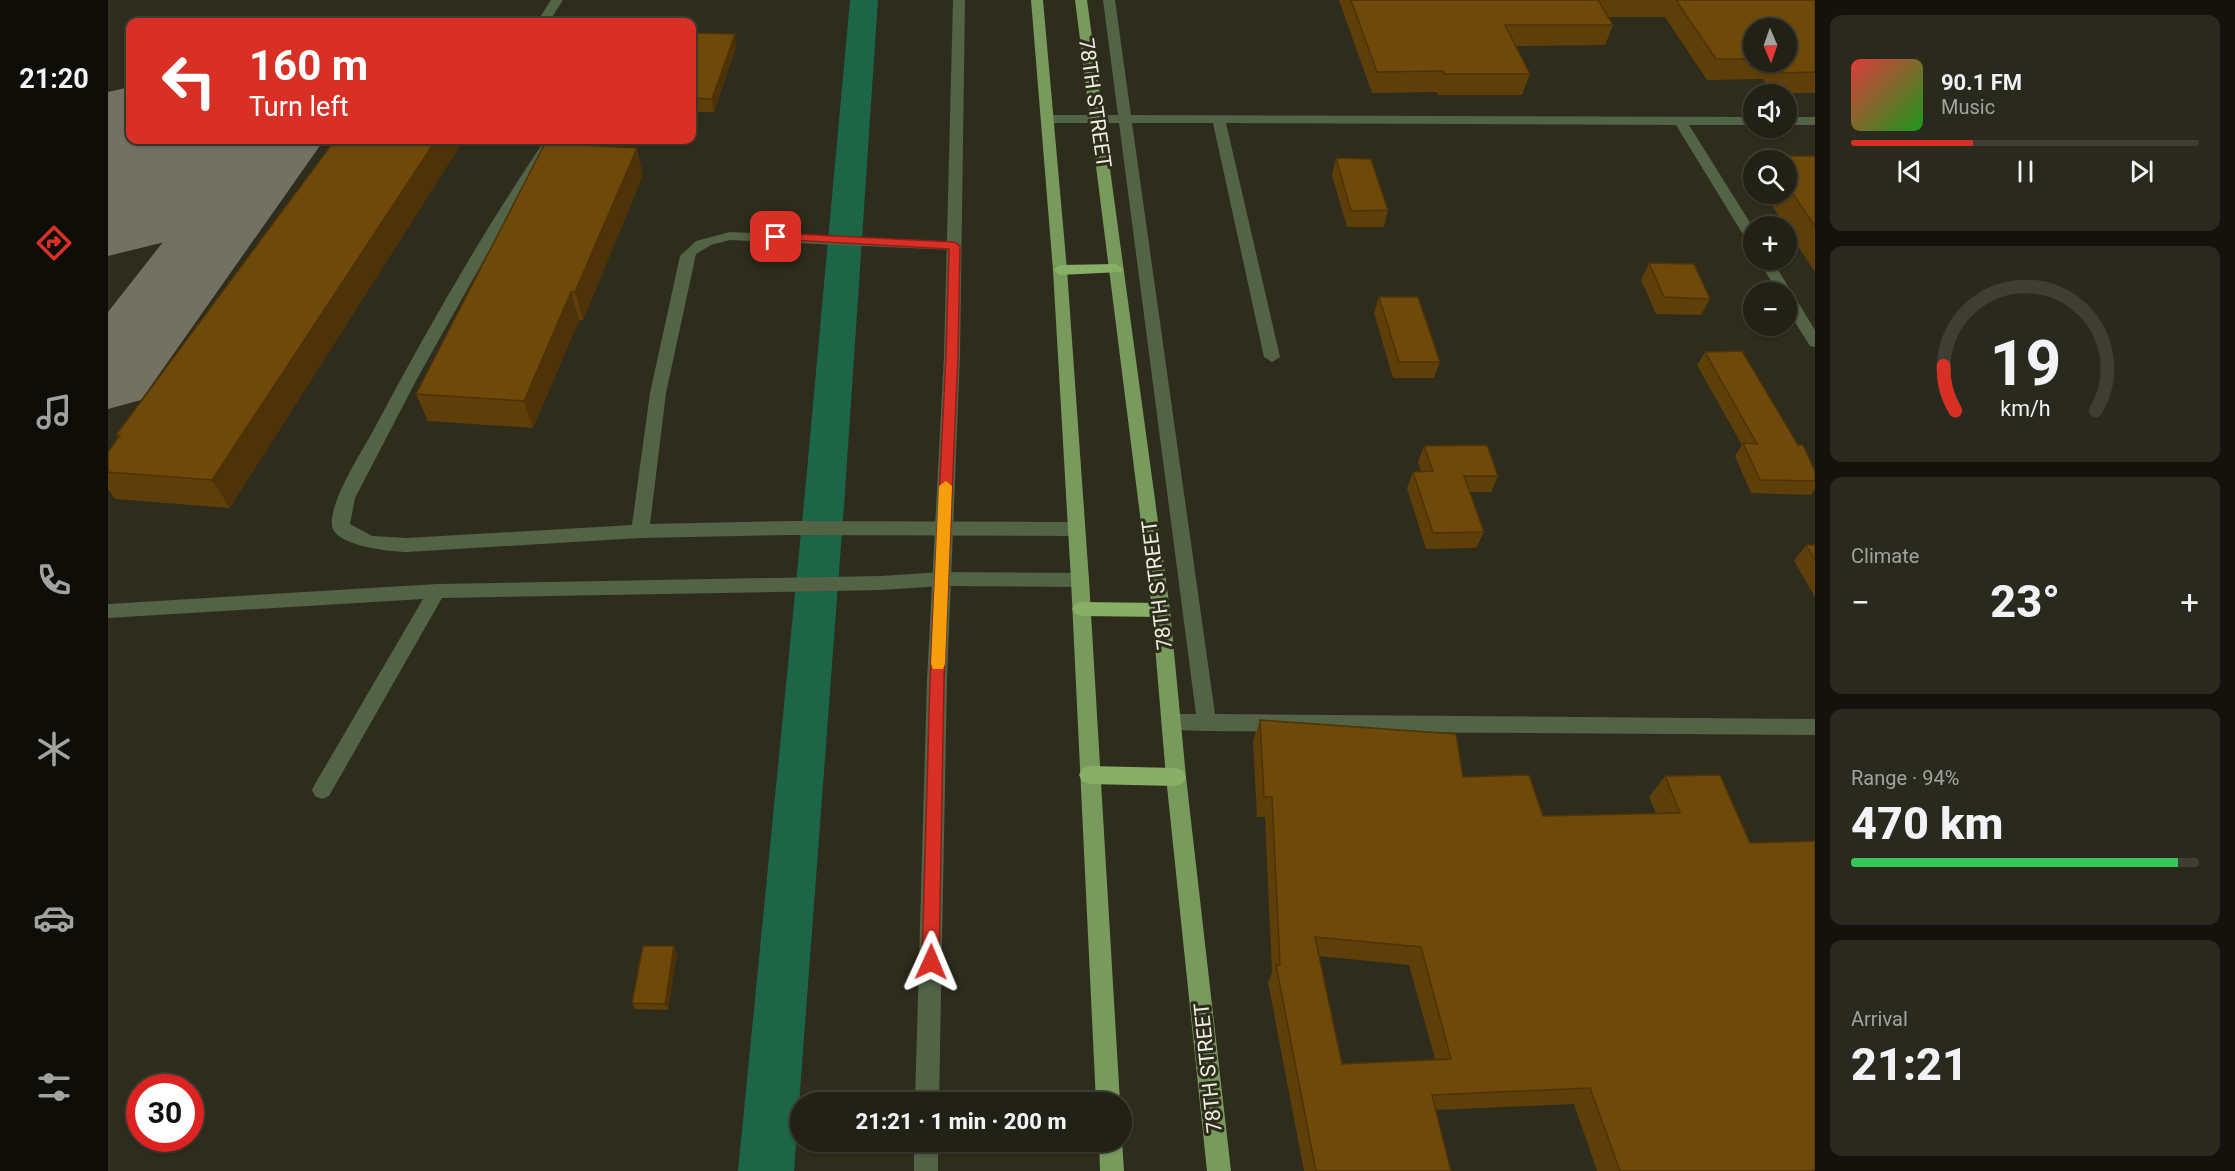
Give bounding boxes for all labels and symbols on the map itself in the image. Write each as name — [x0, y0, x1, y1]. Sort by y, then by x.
north arrow — [1743, 18, 1797, 72]
street label: 78TH STREET — [1074, 37, 1116, 170]
pin — [750, 211, 801, 262]
street label: 78TH STREET — [1137, 518, 1177, 651]
position arrow — [899, 930, 963, 994]
street label: 78TH STREET — [1189, 1001, 1227, 1134]
speed limit sign: 30 — [126, 1074, 204, 1152]

